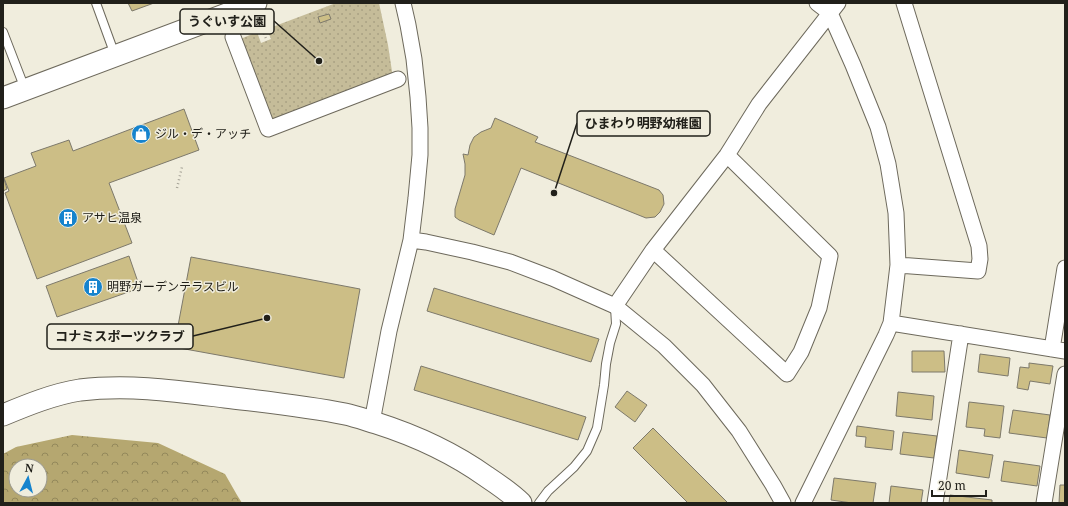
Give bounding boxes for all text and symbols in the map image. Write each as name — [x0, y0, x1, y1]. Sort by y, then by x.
callout: うぐいす公園 — [180, 9, 274, 34]
text: うぐいす公園 — [188, 12, 266, 30]
callout: ひまわり明野幼稚園 — [577, 111, 710, 136]
text: ひまわり明野幼稚園 — [584, 114, 702, 132]
shop icon: ジル・デ・アッチ — [130, 123, 152, 145]
place label: ジル・デ・アッチ — [155, 125, 251, 142]
building icon: アサヒ温泉 — [57, 207, 79, 229]
place label: アサヒ温泉 — [82, 209, 142, 226]
building icon: 明野ガーデンテラスビル — [82, 276, 104, 298]
place label: 明野ガーデンテラスビル — [107, 278, 239, 295]
callout: コナミスポーツクラブ — [47, 324, 193, 349]
text: コナミスポーツクラブ — [55, 327, 185, 345]
north arrow — [8, 458, 48, 498]
text: N — [24, 460, 35, 476]
scale bar — [932, 472, 986, 498]
text: 20 m — [938, 477, 966, 494]

